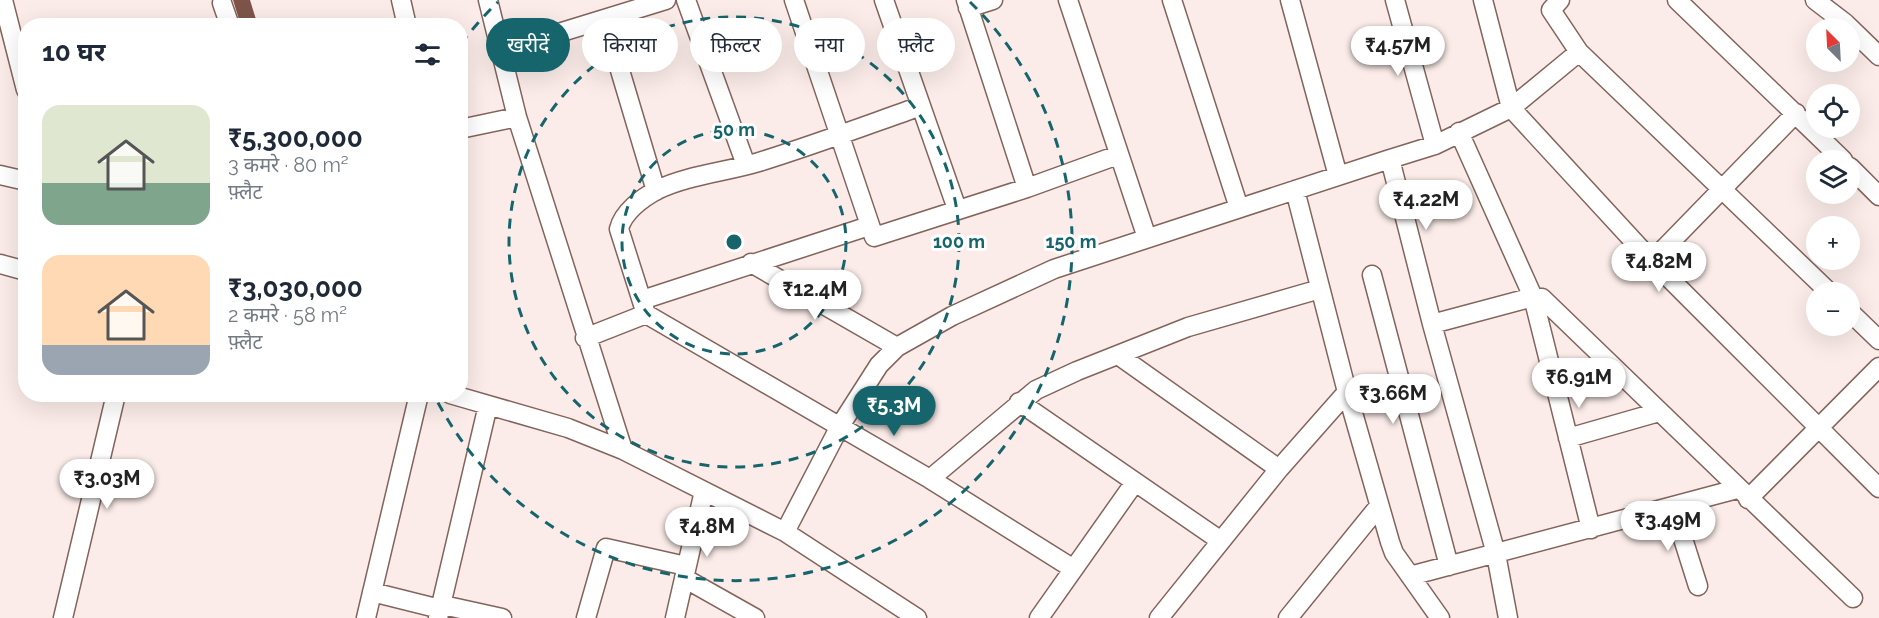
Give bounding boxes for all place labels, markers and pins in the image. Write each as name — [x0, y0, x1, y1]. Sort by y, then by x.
pin: ₹4.57M — [1349, 26, 1447, 77]
pin: ₹4.22M — [1377, 180, 1475, 231]
centre of rings — [724, 232, 744, 252]
pin: ₹4.82M — [1610, 242, 1708, 293]
pin: ₹12.4M — [766, 270, 864, 321]
pin: ₹6.91M — [1530, 358, 1628, 409]
pin: ₹3.66M — [1344, 374, 1442, 425]
pin: ₹5.3M — [852, 386, 936, 437]
pin: ₹3.03M — [58, 459, 156, 510]
pin: ₹3.49M — [1619, 501, 1717, 552]
pin: ₹4.8M — [665, 507, 749, 558]

